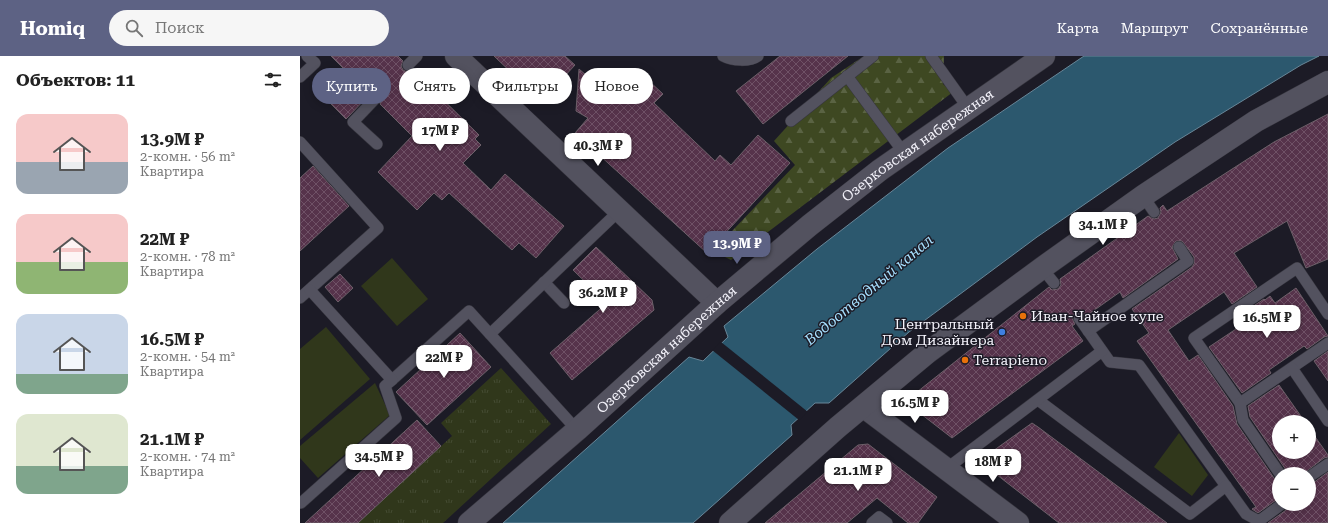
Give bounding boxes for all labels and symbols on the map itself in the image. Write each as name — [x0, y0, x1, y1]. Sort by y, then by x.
street label: Озерковская набережная — [839, 86, 997, 205]
pin: 17M ₽ — [412, 118, 468, 152]
pin: 40.3M ₽ — [561, 133, 635, 167]
pin: 34.1M ₽ — [1066, 212, 1140, 246]
pin: 13.9M ₽ — [700, 231, 774, 265]
water label: Водоотводный канал — [800, 231, 937, 350]
pin: 36.2M ₽ — [566, 280, 640, 314]
street label: Озерковская набережная — [593, 282, 740, 416]
pin: 16.5M ₽ — [1230, 305, 1304, 339]
place label: Иван-Чайное купе — [1031, 308, 1164, 324]
marker: Иван-Чайное купе — [1018, 311, 1028, 321]
place label: Центральный Дом Дизайнера — [881, 316, 994, 348]
marker: Центральный Дом Дизайнера — [997, 327, 1007, 337]
pin: 22M ₽ — [416, 345, 472, 379]
place label: Terrapieno — [973, 352, 1047, 368]
marker: Terrapieno — [960, 355, 970, 365]
pin: 16.5M ₽ — [878, 390, 952, 424]
pin: 34.5M ₽ — [342, 444, 416, 478]
pin: 18M ₽ — [965, 449, 1021, 483]
pin: 21.1M ₽ — [821, 458, 895, 492]

